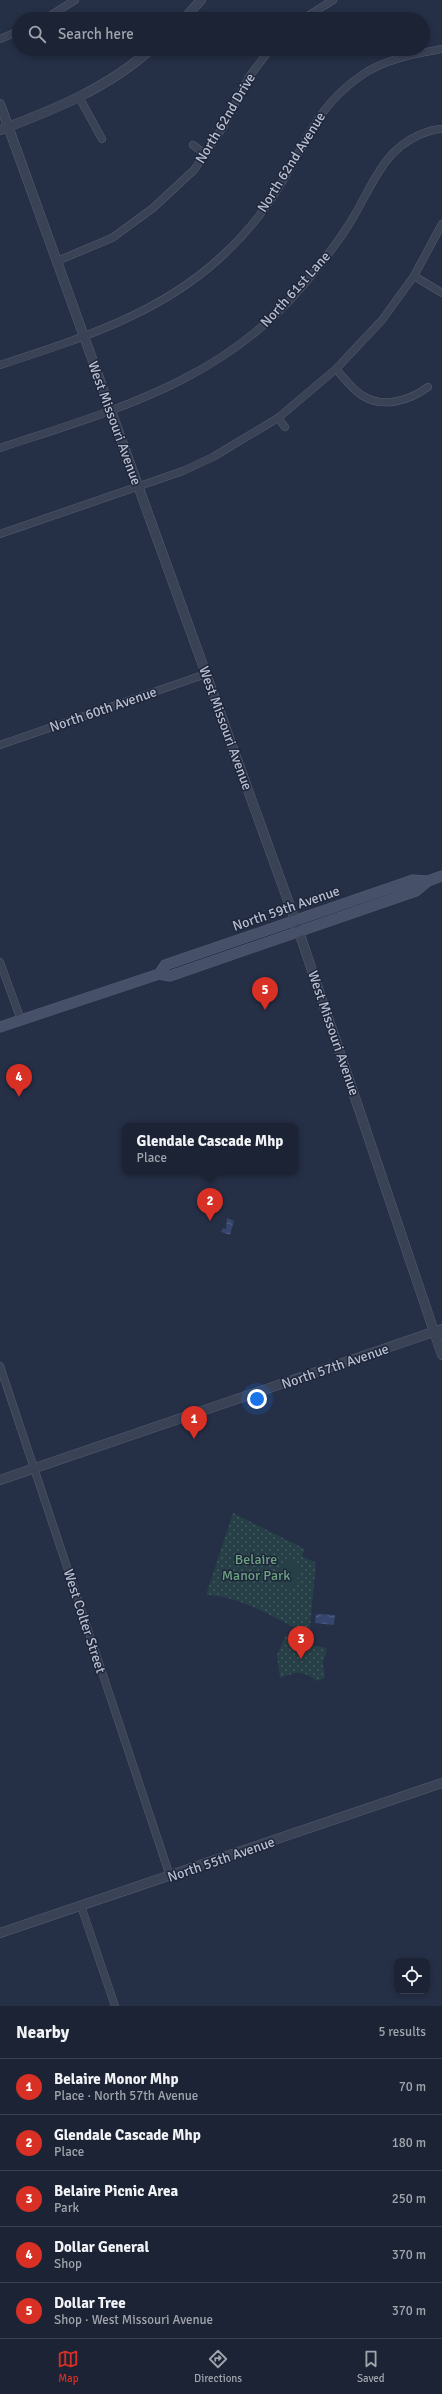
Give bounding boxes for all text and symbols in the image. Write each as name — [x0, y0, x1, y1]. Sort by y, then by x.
search box — [12, 12, 430, 56]
icon: search — [26, 23, 48, 45]
text: Search here — [58, 25, 134, 43]
street label: North 62nd Drive — [192, 70, 259, 167]
street label: North 62nd Avenue — [254, 109, 329, 215]
street label: North 61st Lane — [257, 248, 334, 331]
street label: West Missouri Avenue — [84, 359, 145, 488]
street label: West Missouri Avenue — [195, 664, 256, 793]
street label: North 60th Avenue — [47, 683, 159, 736]
street label: North 59th Avenue — [230, 882, 342, 935]
street label: West Missouri Avenue — [304, 969, 363, 1098]
pin: 5 — [252, 977, 278, 1010]
pin: 4 — [6, 1064, 32, 1097]
popup — [122, 1123, 298, 1175]
text: Glendale Cascade Mhp — [137, 1132, 283, 1150]
text: Place — [137, 1150, 167, 1166]
pin: 2 — [197, 1188, 223, 1221]
street label: North 57th Avenue — [279, 1340, 391, 1393]
your location — [247, 1389, 267, 1409]
pin: 1 — [181, 1406, 207, 1439]
park label: Belaire Manor Park — [222, 1551, 290, 1584]
street label: West Colter Street — [60, 1567, 109, 1675]
pin: 3 — [288, 1626, 314, 1659]
street label: North 55th Avenue — [165, 1833, 277, 1886]
map controls — [394, 1958, 430, 1994]
button: locate — [394, 1958, 430, 1994]
text: Nearby — [16, 2022, 69, 2043]
text: 5 results — [378, 2024, 426, 2040]
text: Belaire Monor Mhp — [54, 2070, 178, 2088]
text: 1 — [25, 2079, 33, 2095]
text: 70 m — [399, 2079, 426, 2095]
text: Place · North 57th Avenue — [54, 2088, 198, 2104]
text: Glendale Cascade Mhp — [54, 2126, 201, 2144]
text: 2 — [25, 2135, 33, 2151]
text: 180 m — [392, 2135, 426, 2151]
text: Place — [54, 2144, 84, 2160]
text: Belaire Picnic Area — [54, 2182, 178, 2200]
text: 3 — [25, 2191, 33, 2207]
text: 250 m — [392, 2191, 426, 2207]
text: Park — [54, 2200, 79, 2216]
text: Dollar General — [54, 2238, 149, 2256]
text: 4 — [25, 2247, 33, 2263]
text: 370 m — [392, 2247, 426, 2263]
text: Shop — [54, 2256, 82, 2272]
text: Dollar Tree — [54, 2294, 126, 2312]
text: 5 — [25, 2303, 33, 2319]
text: 370 m — [392, 2303, 426, 2319]
text: Shop · West Missouri Avenue — [54, 2312, 213, 2328]
tab: Map — [57, 2348, 79, 2385]
tab: Directions — [194, 2348, 242, 2385]
tab: Saved — [357, 2348, 385, 2385]

